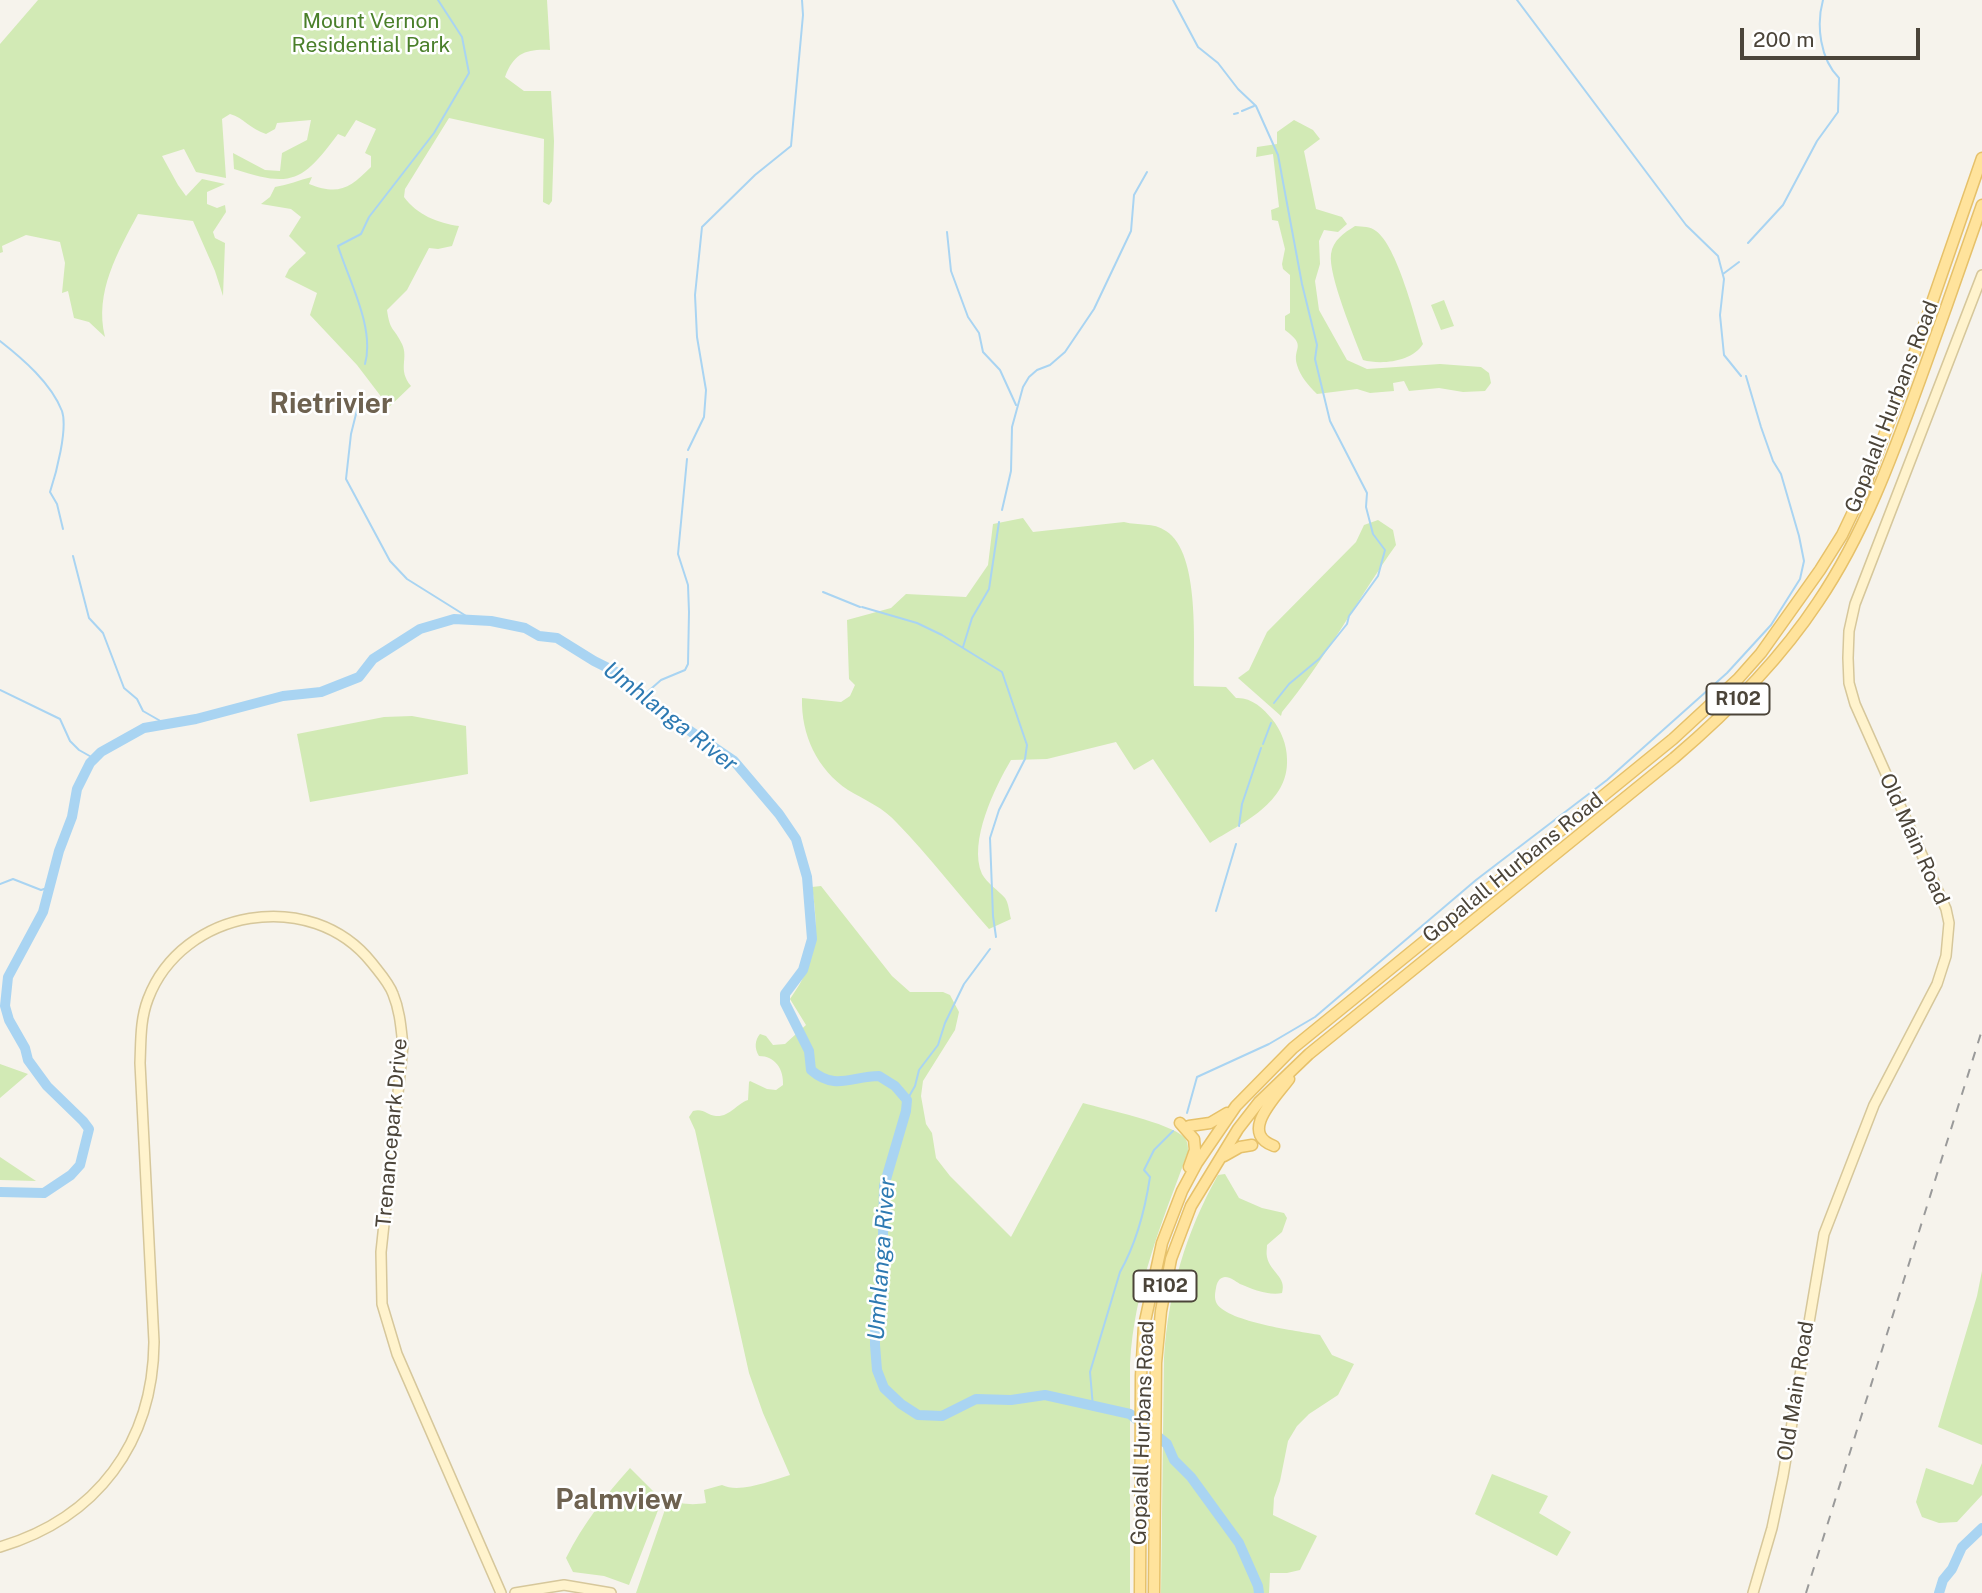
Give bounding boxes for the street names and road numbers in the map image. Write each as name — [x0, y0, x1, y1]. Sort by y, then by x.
street label: Gopalall Hurbans Road — [1840, 298, 1944, 516]
road number: R102 — [1706, 684, 1770, 714]
street label: Old Main Road — [1874, 769, 1954, 909]
street label: Gopalall Hurbans Road — [1418, 787, 1608, 949]
street label: Trenancepark Drive — [371, 1037, 413, 1229]
road number: R102 — [1134, 1270, 1196, 1302]
street label: Old Main Road — [1773, 1319, 1819, 1463]
street label: Gopalall Hurbans Road — [1126, 1320, 1160, 1546]

